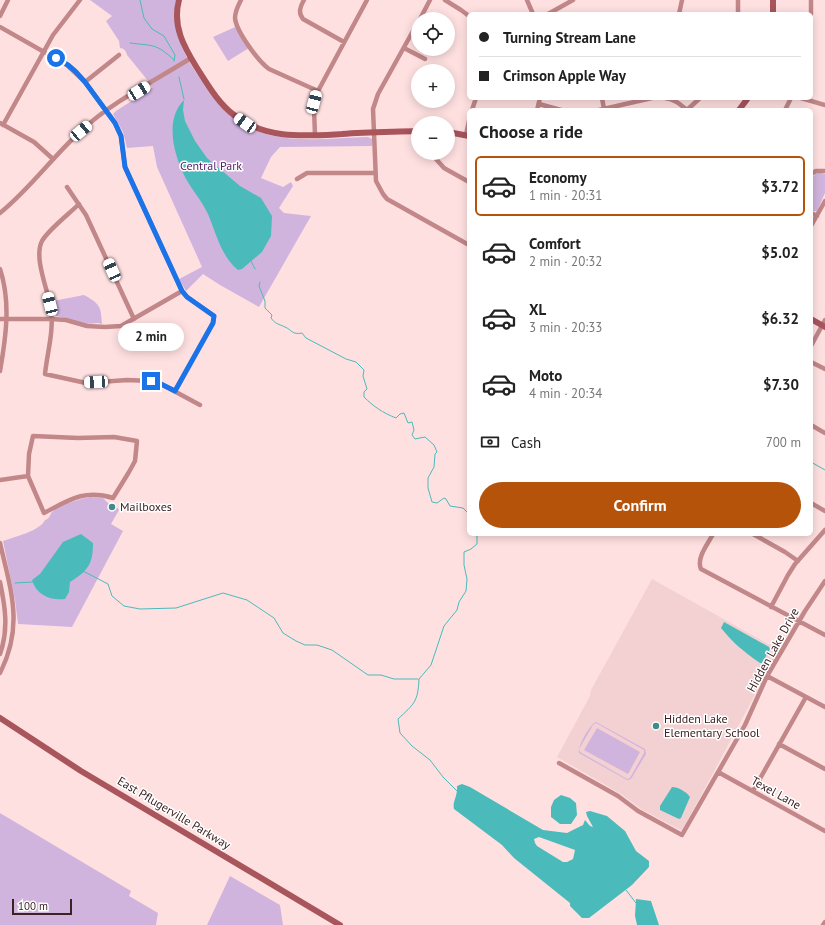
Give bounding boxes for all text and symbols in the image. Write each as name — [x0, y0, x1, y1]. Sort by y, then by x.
map controls — [411, 12, 455, 160]
button: locate — [411, 12, 455, 56]
text: Turning Stream Lane — [503, 28, 636, 47]
route start — [47, 49, 65, 67]
button: + — [411, 64, 455, 108]
text: Crimson Apple Way — [503, 66, 626, 85]
car — [126, 80, 152, 102]
car — [305, 89, 323, 115]
car — [232, 111, 258, 135]
button: − — [411, 116, 455, 160]
car — [68, 119, 94, 143]
text: Choose a ride — [479, 120, 583, 143]
park label: Central Park — [180, 158, 242, 173]
icon: car — [481, 168, 517, 204]
text: Economy — [529, 168, 587, 187]
text: $3.72 — [761, 177, 799, 196]
text: 1 min · 20:31 — [529, 187, 602, 204]
icon: car — [481, 234, 517, 270]
text: Comfort — [529, 234, 581, 253]
text: $5.02 — [761, 243, 799, 262]
text: 2 min · 20:32 — [529, 253, 602, 270]
car — [102, 257, 122, 283]
car — [41, 291, 59, 317]
icon: car — [481, 300, 517, 336]
text: XL — [529, 300, 546, 319]
text: $6.32 — [761, 309, 799, 328]
text: 3 min · 20:33 — [529, 319, 602, 336]
callout: 2 min — [118, 323, 184, 351]
text: 2 min — [135, 328, 167, 345]
icon: car — [481, 366, 517, 402]
text: Moto — [529, 366, 562, 385]
route end — [142, 372, 160, 390]
car — [84, 375, 108, 389]
text: $7.30 — [763, 375, 799, 394]
text: 4 min · 20:34 — [529, 385, 602, 402]
icon: cash — [479, 431, 501, 453]
text: Cash — [511, 433, 541, 452]
text: 700 m — [766, 434, 801, 451]
button: Confirm — [479, 482, 801, 528]
place label: Mailboxes — [120, 499, 172, 514]
marker: Mailboxes — [107, 502, 117, 512]
street label: Hidden Lake Drive — [743, 605, 802, 694]
place label: Hidden Lake Elementary School — [664, 711, 760, 740]
marker: Hidden Lake Elementary School — [651, 721, 661, 731]
street label: East Pflugerville Parkway — [115, 773, 234, 852]
street label: Texel Lane — [749, 773, 804, 812]
scale bar — [12, 897, 72, 916]
text: 100 m — [18, 899, 48, 913]

